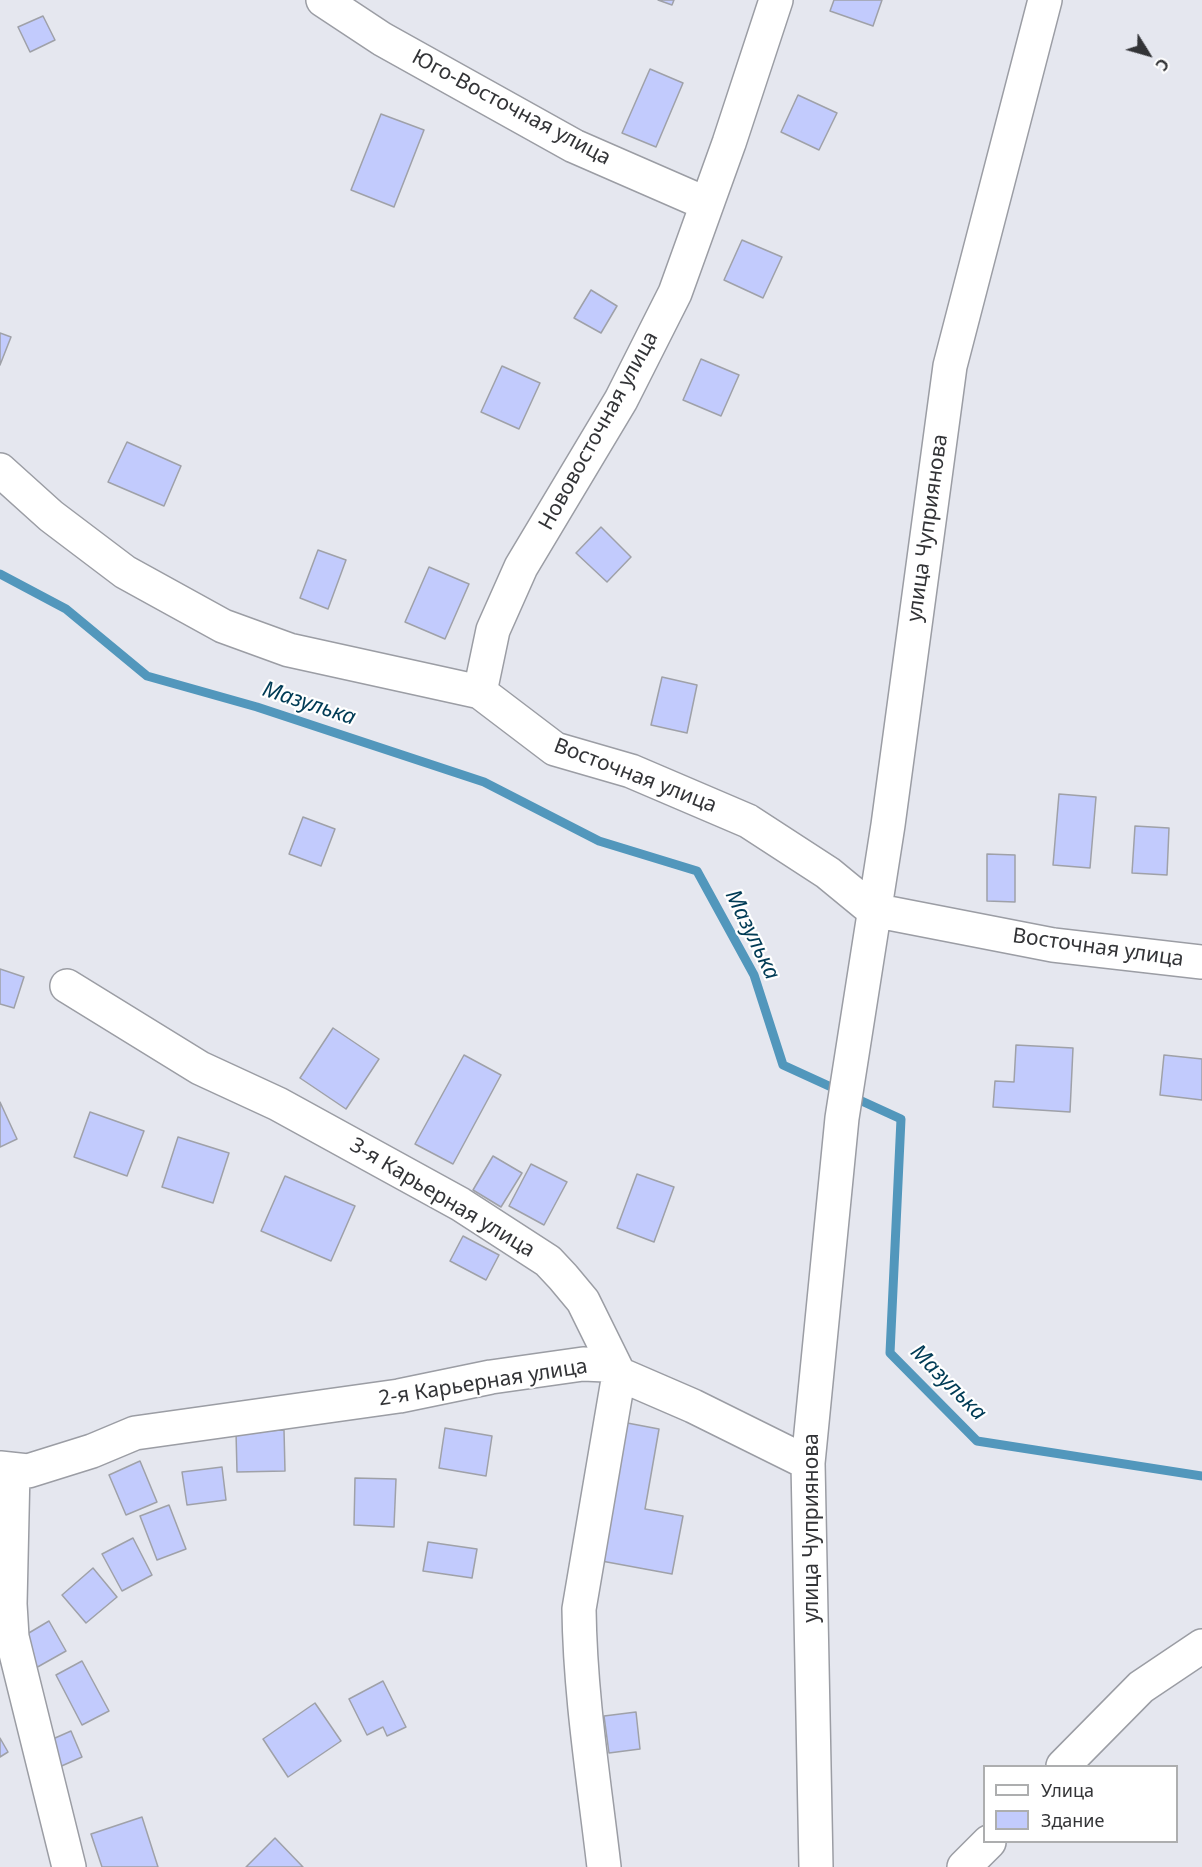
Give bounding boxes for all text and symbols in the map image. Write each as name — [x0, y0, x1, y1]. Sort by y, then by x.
north arrow — [1118, 24, 1178, 84]
street label: Юго-Восточная улица — [407, 45, 615, 171]
text: С — [1150, 54, 1174, 76]
street label: Нововосточная улица — [534, 327, 664, 535]
street label: улица Чуприянова — [902, 432, 954, 624]
water label: Мазулька — [259, 677, 359, 731]
street label: Восточная улица — [550, 733, 720, 819]
water label: Мазулька — [719, 886, 785, 984]
street label: Восточная улица — [1011, 924, 1185, 972]
street label: 3-я Карьерная улица — [345, 1133, 539, 1263]
water label: Мазулька — [905, 1340, 991, 1426]
street label: 2-я Карьерная улица — [377, 1354, 589, 1412]
street label: улица Чуприянова — [799, 1433, 825, 1623]
legend — [983, 1765, 1178, 1843]
text: Улица — [1041, 1778, 1094, 1802]
text: Здание — [1041, 1808, 1104, 1832]

